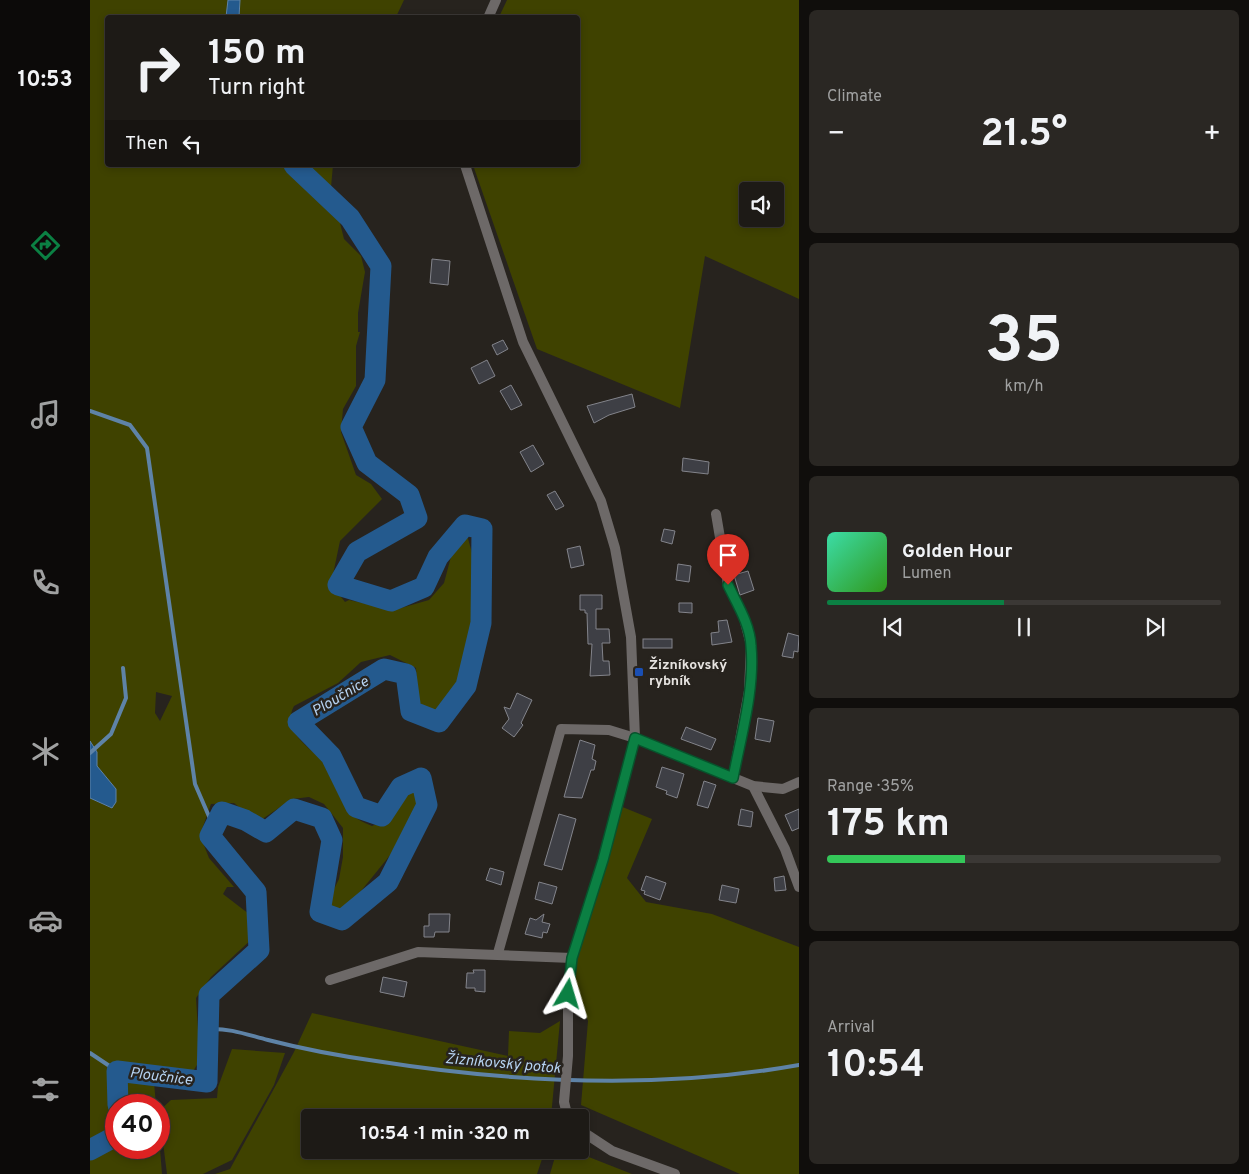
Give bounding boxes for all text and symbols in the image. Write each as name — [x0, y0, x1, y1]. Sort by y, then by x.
text: 150 m — [208, 32, 306, 76]
icon: right — [125, 35, 190, 100]
text: 10:53 — [17, 67, 73, 94]
text: Turn right — [208, 75, 305, 102]
text: Climate — [827, 87, 882, 107]
text: 21.5° — [981, 111, 1067, 160]
text: − — [827, 117, 845, 153]
text: + — [1203, 117, 1221, 153]
icon: left — [178, 130, 206, 158]
text: Then — [125, 132, 168, 156]
map controls — [739, 182, 784, 227]
button: sound — [739, 182, 784, 227]
icon: directions — [28, 228, 63, 263]
text: 35 — [985, 303, 1063, 385]
text: km/h — [1005, 377, 1043, 397]
icon: music — [28, 397, 63, 432]
pin — [707, 534, 749, 585]
text: Golden Hour — [902, 540, 1013, 564]
icon: arrive — [714, 541, 742, 569]
text: Lumen — [902, 564, 952, 584]
icon: phone — [28, 565, 63, 600]
icon: previous — [879, 613, 907, 641]
icon: pause — [1010, 613, 1038, 641]
icon: next — [1141, 613, 1169, 641]
place label: Žizníkovský rybník — [649, 656, 727, 690]
marker: Žizníkovský rybník — [633, 666, 645, 678]
water label: Ploučnice — [309, 673, 373, 722]
icon: climate — [28, 734, 63, 769]
text: Range · 35% — [827, 777, 914, 797]
text: 175 km — [827, 801, 950, 850]
icon: car — [28, 903, 63, 938]
position arrow — [541, 967, 593, 1019]
text: Arrival — [827, 1018, 875, 1038]
text: 10:54 — [827, 1042, 925, 1091]
water label: Žizníkovský potok — [444, 1049, 562, 1079]
water label: Ploučnice — [128, 1064, 193, 1091]
icon: filters — [28, 1072, 63, 1107]
speed limit sign: 40 — [105, 1094, 170, 1159]
text: 10:54 · 1 min · 320 m — [360, 1122, 530, 1146]

